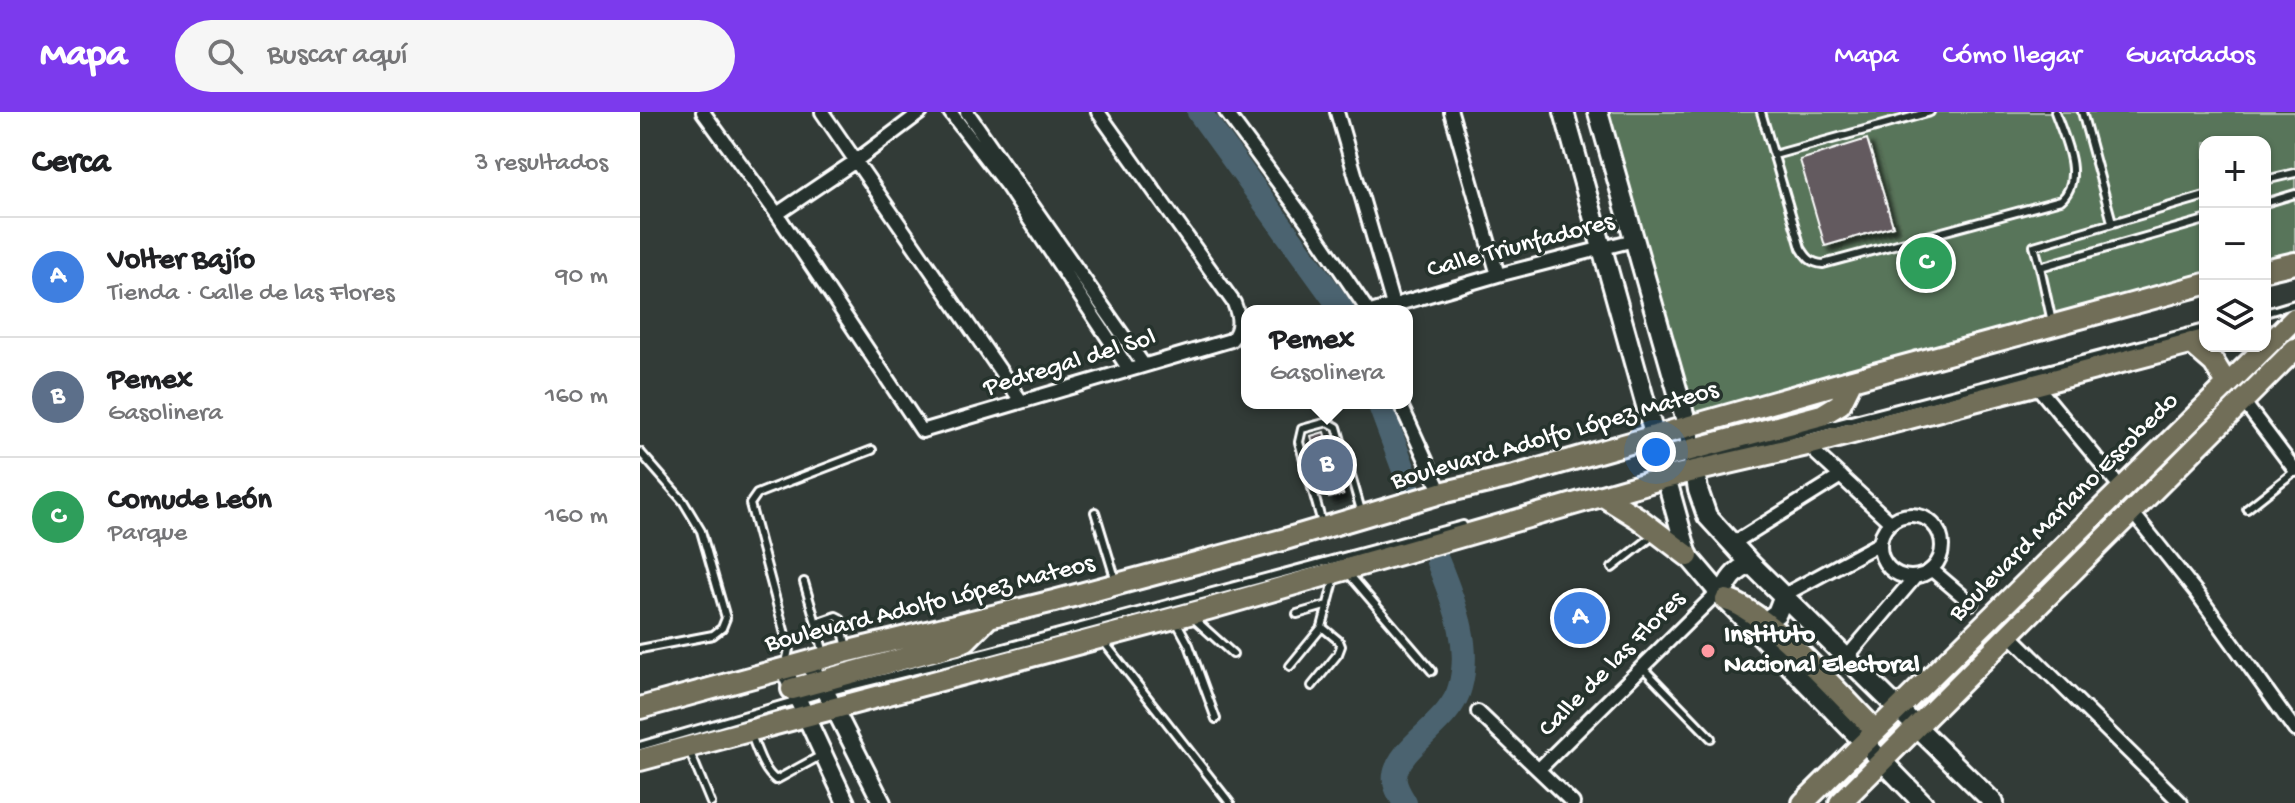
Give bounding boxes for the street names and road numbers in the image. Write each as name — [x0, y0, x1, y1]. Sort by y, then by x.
street label: Calle Triunfadores — [1424, 207, 1619, 287]
street label: Pedregal del Sol — [979, 323, 1160, 405]
street label: Boulevard Adolfo López Mateos — [1387, 375, 1723, 499]
street label: Boulevard Mariano Escobedo — [1943, 387, 2186, 630]
street label: Boulevard Adolfo López Mateos — [761, 549, 1099, 661]
street label: Calle de las Flores — [1533, 584, 1694, 745]

